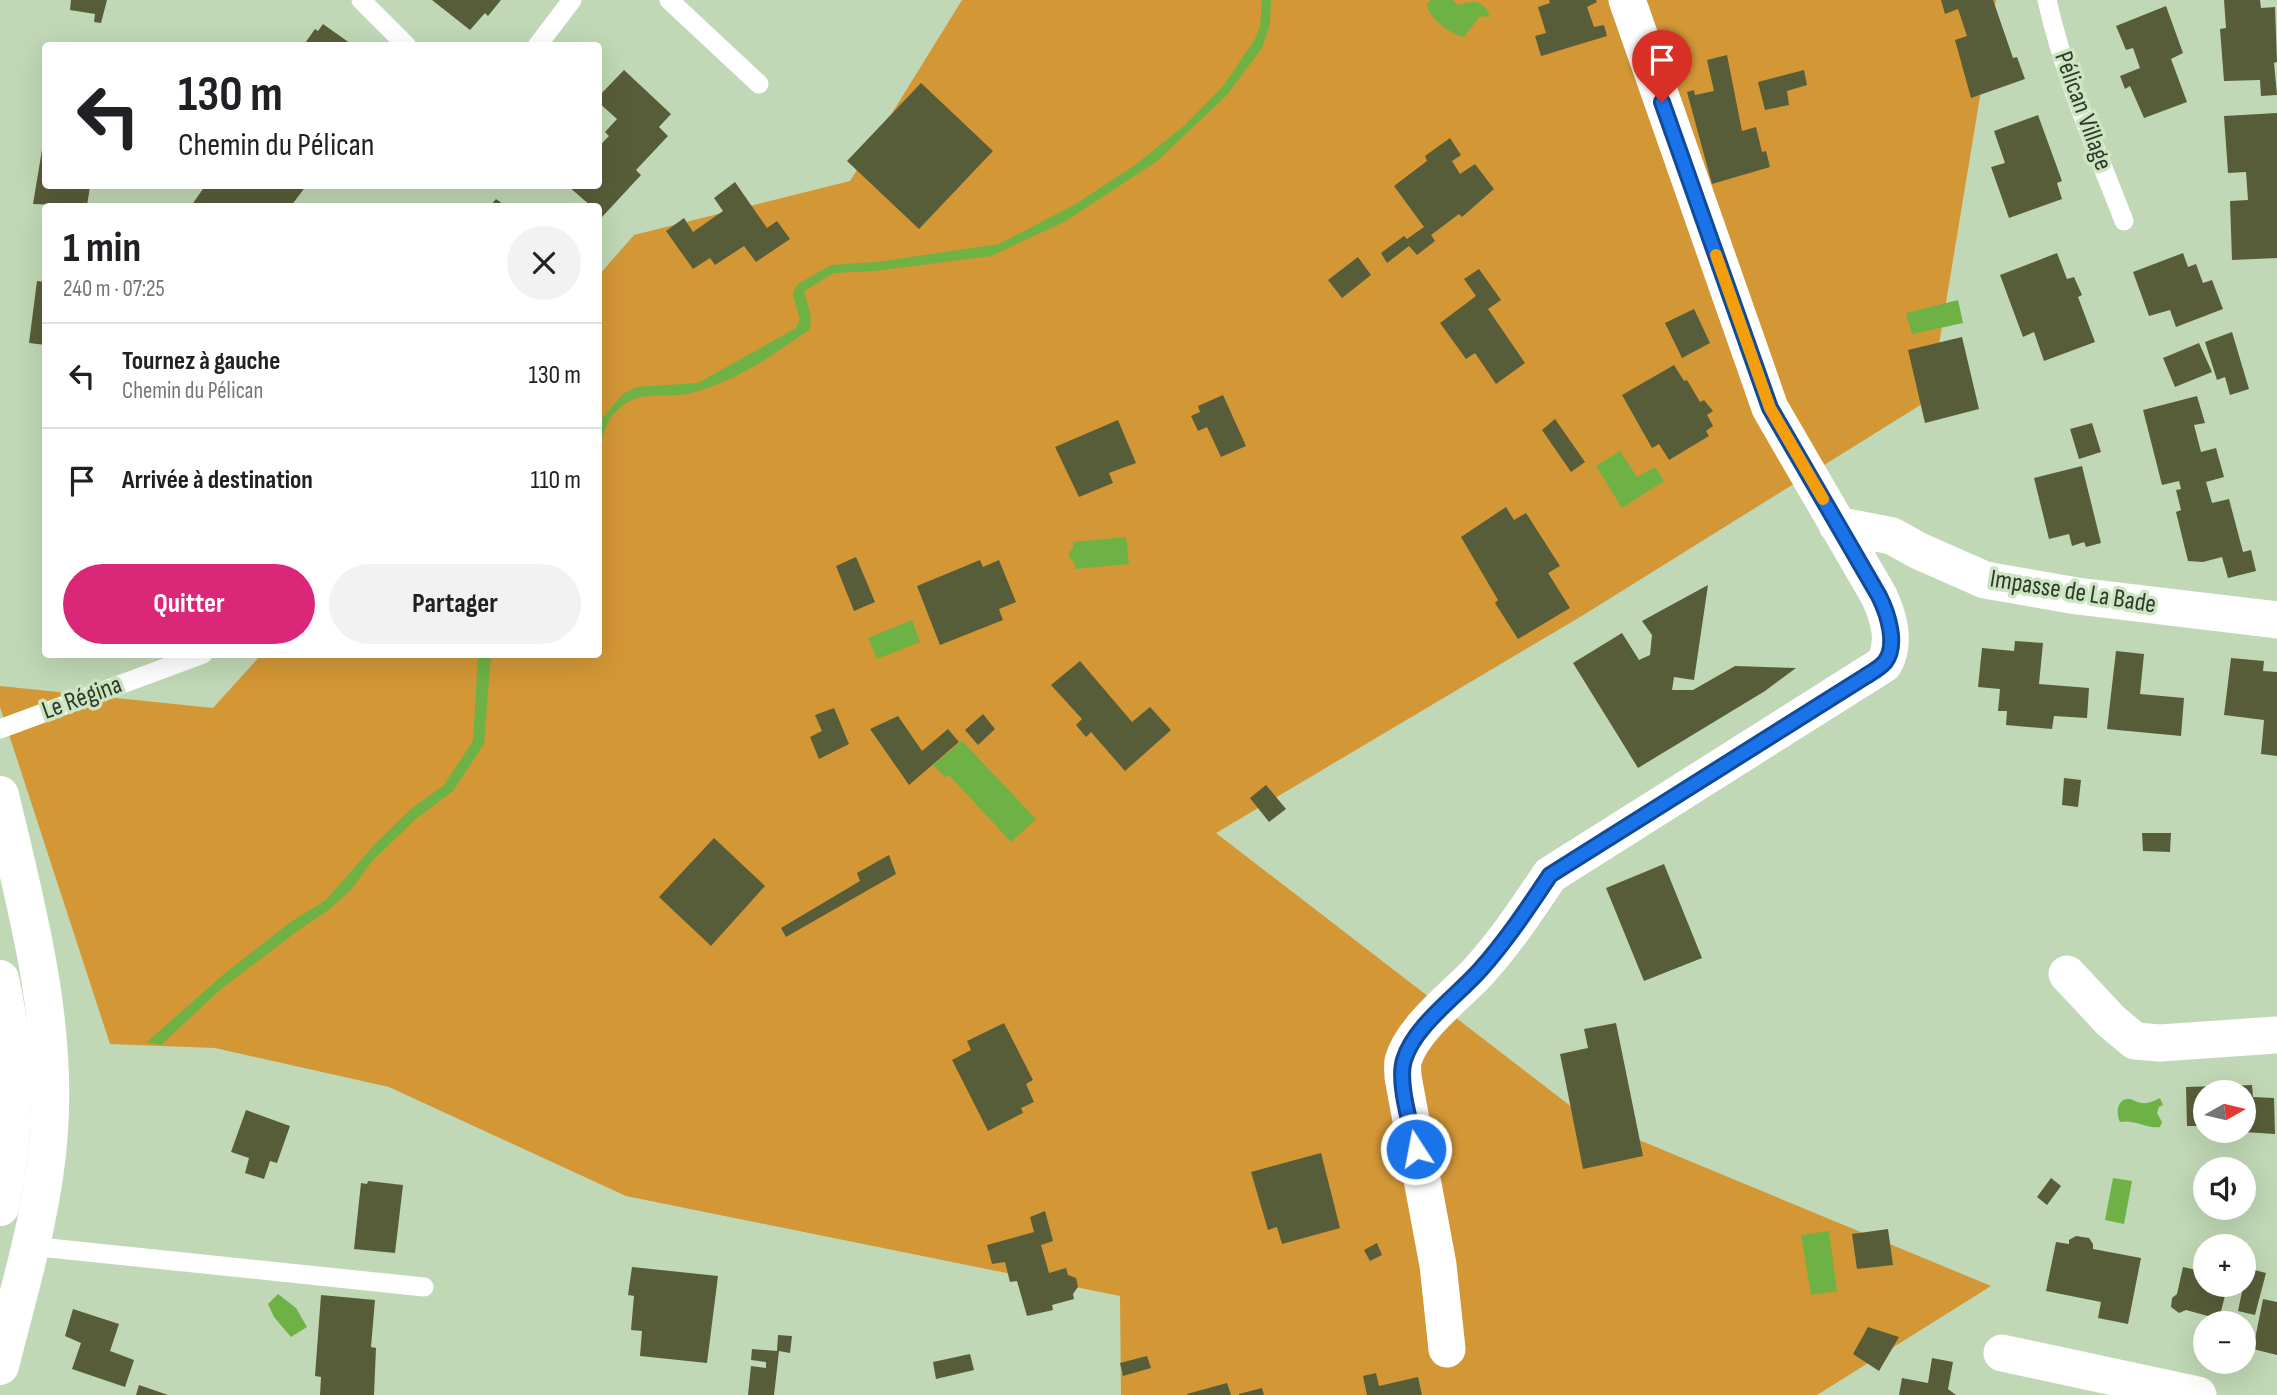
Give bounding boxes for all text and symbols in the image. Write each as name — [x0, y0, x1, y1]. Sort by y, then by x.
pin — [1632, 30, 1692, 102]
icon: arrive — [1643, 41, 1681, 79]
street label: Pélican Village — [2047, 47, 2119, 175]
text: 130 m — [178, 66, 283, 125]
icon: left — [63, 70, 154, 161]
text: Chemin du Pélican — [178, 126, 375, 165]
text: 1 min — [63, 223, 141, 274]
button: close — [507, 226, 581, 300]
text: 240 m · 07:25 — [63, 275, 165, 303]
text: Tournez à gauche — [122, 346, 280, 377]
icon: left — [63, 357, 101, 395]
text: 130 m — [529, 360, 581, 391]
text: Chemin du Pélican — [122, 377, 263, 405]
icon: arrive — [63, 462, 101, 500]
text: Arrivée à destination — [122, 465, 313, 496]
text: 110 m — [530, 465, 581, 496]
button: Quitter — [63, 564, 315, 644]
button: Partager — [329, 564, 581, 644]
street label: Impasse de La Bade — [1988, 564, 2158, 620]
street label: Le Régina — [38, 669, 126, 727]
north arrow — [2193, 1080, 2256, 1143]
map controls — [2193, 1080, 2256, 1374]
position arrow — [1379, 1112, 1453, 1186]
button: sound — [2193, 1157, 2256, 1220]
button: + — [2193, 1234, 2256, 1297]
button: − — [2193, 1311, 2256, 1374]

